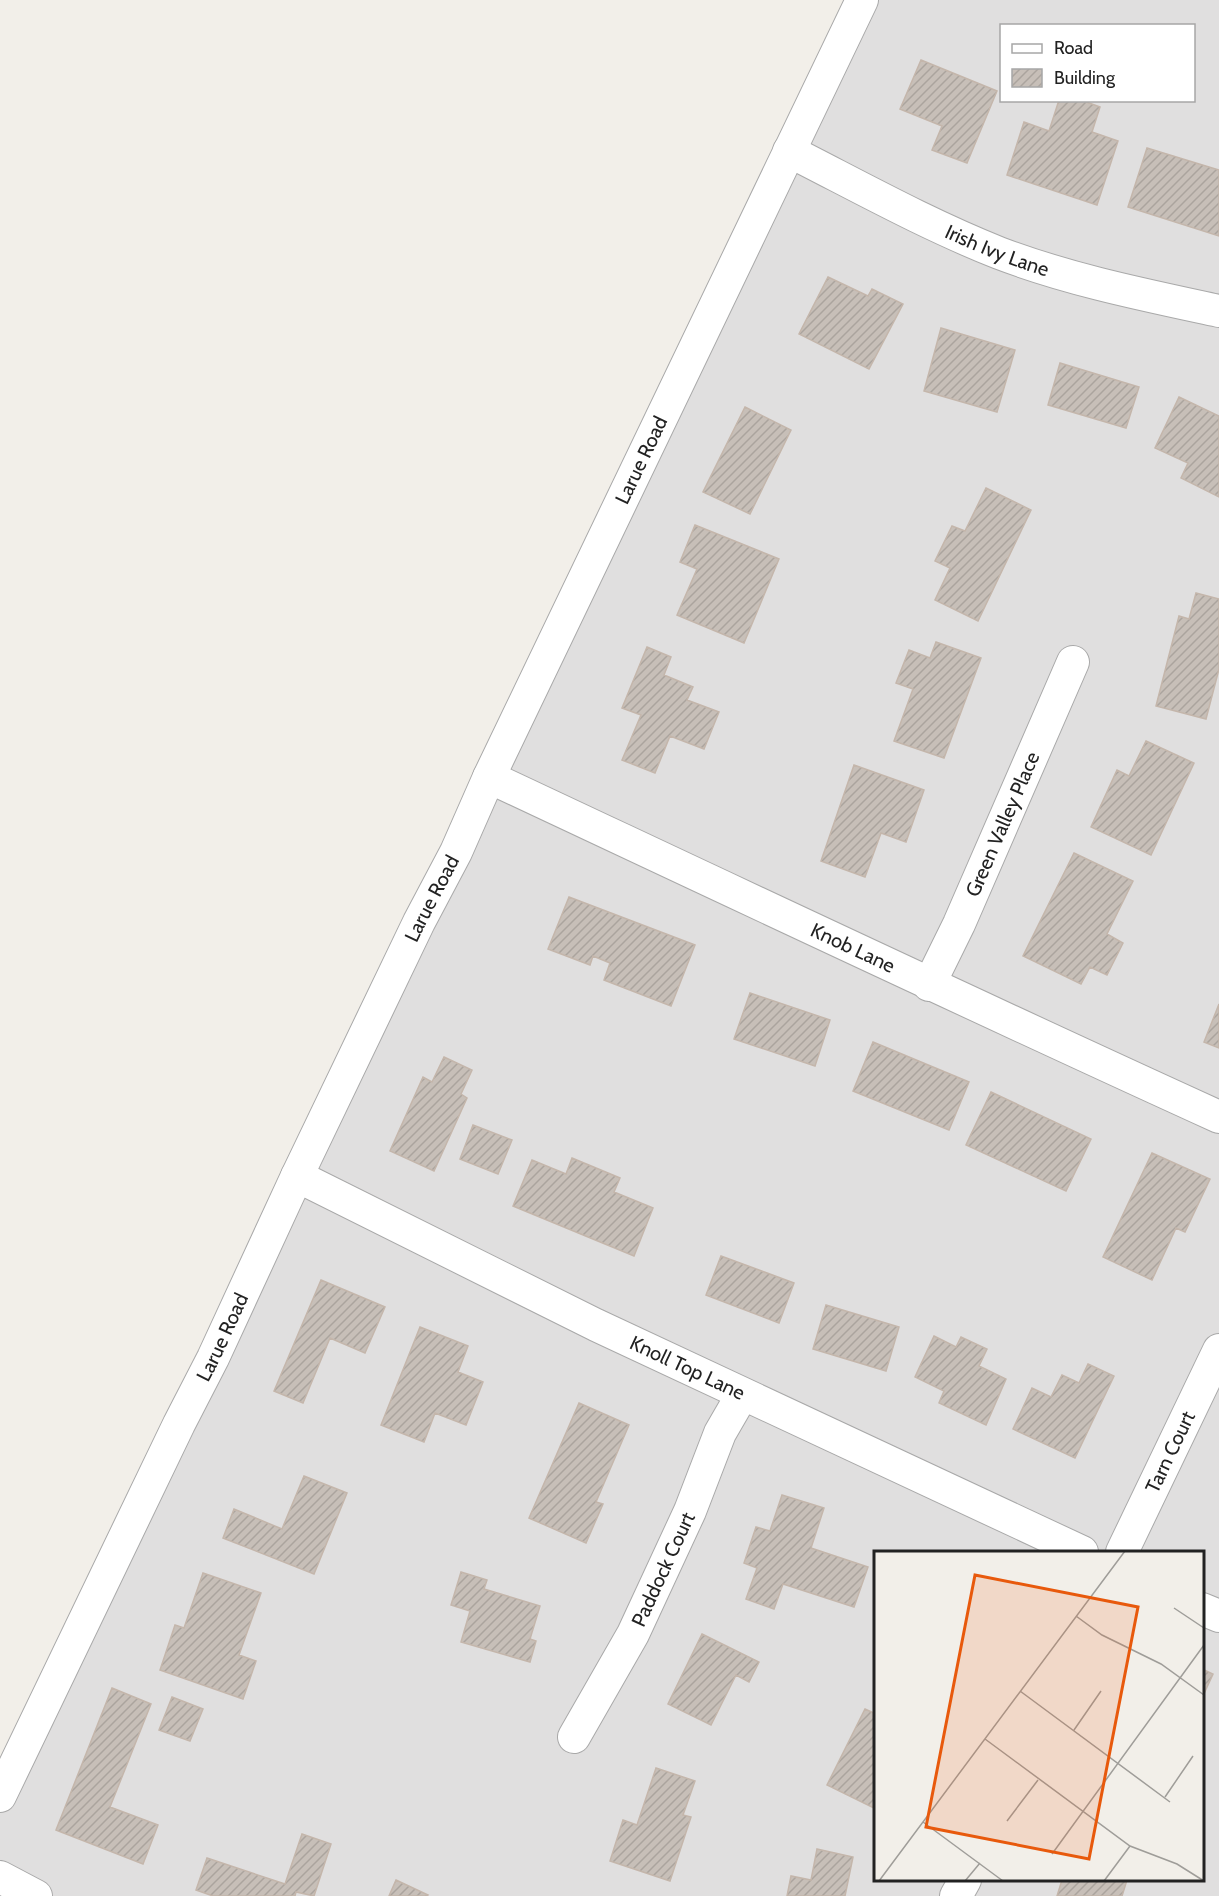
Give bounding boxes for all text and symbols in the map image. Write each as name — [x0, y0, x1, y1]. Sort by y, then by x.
legend — [1000, 24, 1195, 102]
text: Road — [1054, 37, 1093, 59]
text: Building — [1054, 67, 1116, 89]
street label: Irish Ivy Lane — [941, 219, 1052, 281]
street label: Larue Road — [610, 412, 672, 508]
street label: Green Valley Place — [960, 748, 1045, 900]
street label: Larue Road — [399, 851, 464, 946]
street label: Knob Lane — [807, 918, 899, 978]
street label: Larue Road — [191, 1289, 253, 1385]
street label: Knoll Top Lane — [626, 1331, 749, 1405]
street label: Tarn Court — [1140, 1407, 1200, 1497]
street label: Paddock Court — [626, 1508, 700, 1630]
inset map — [874, 1551, 1204, 1881]

